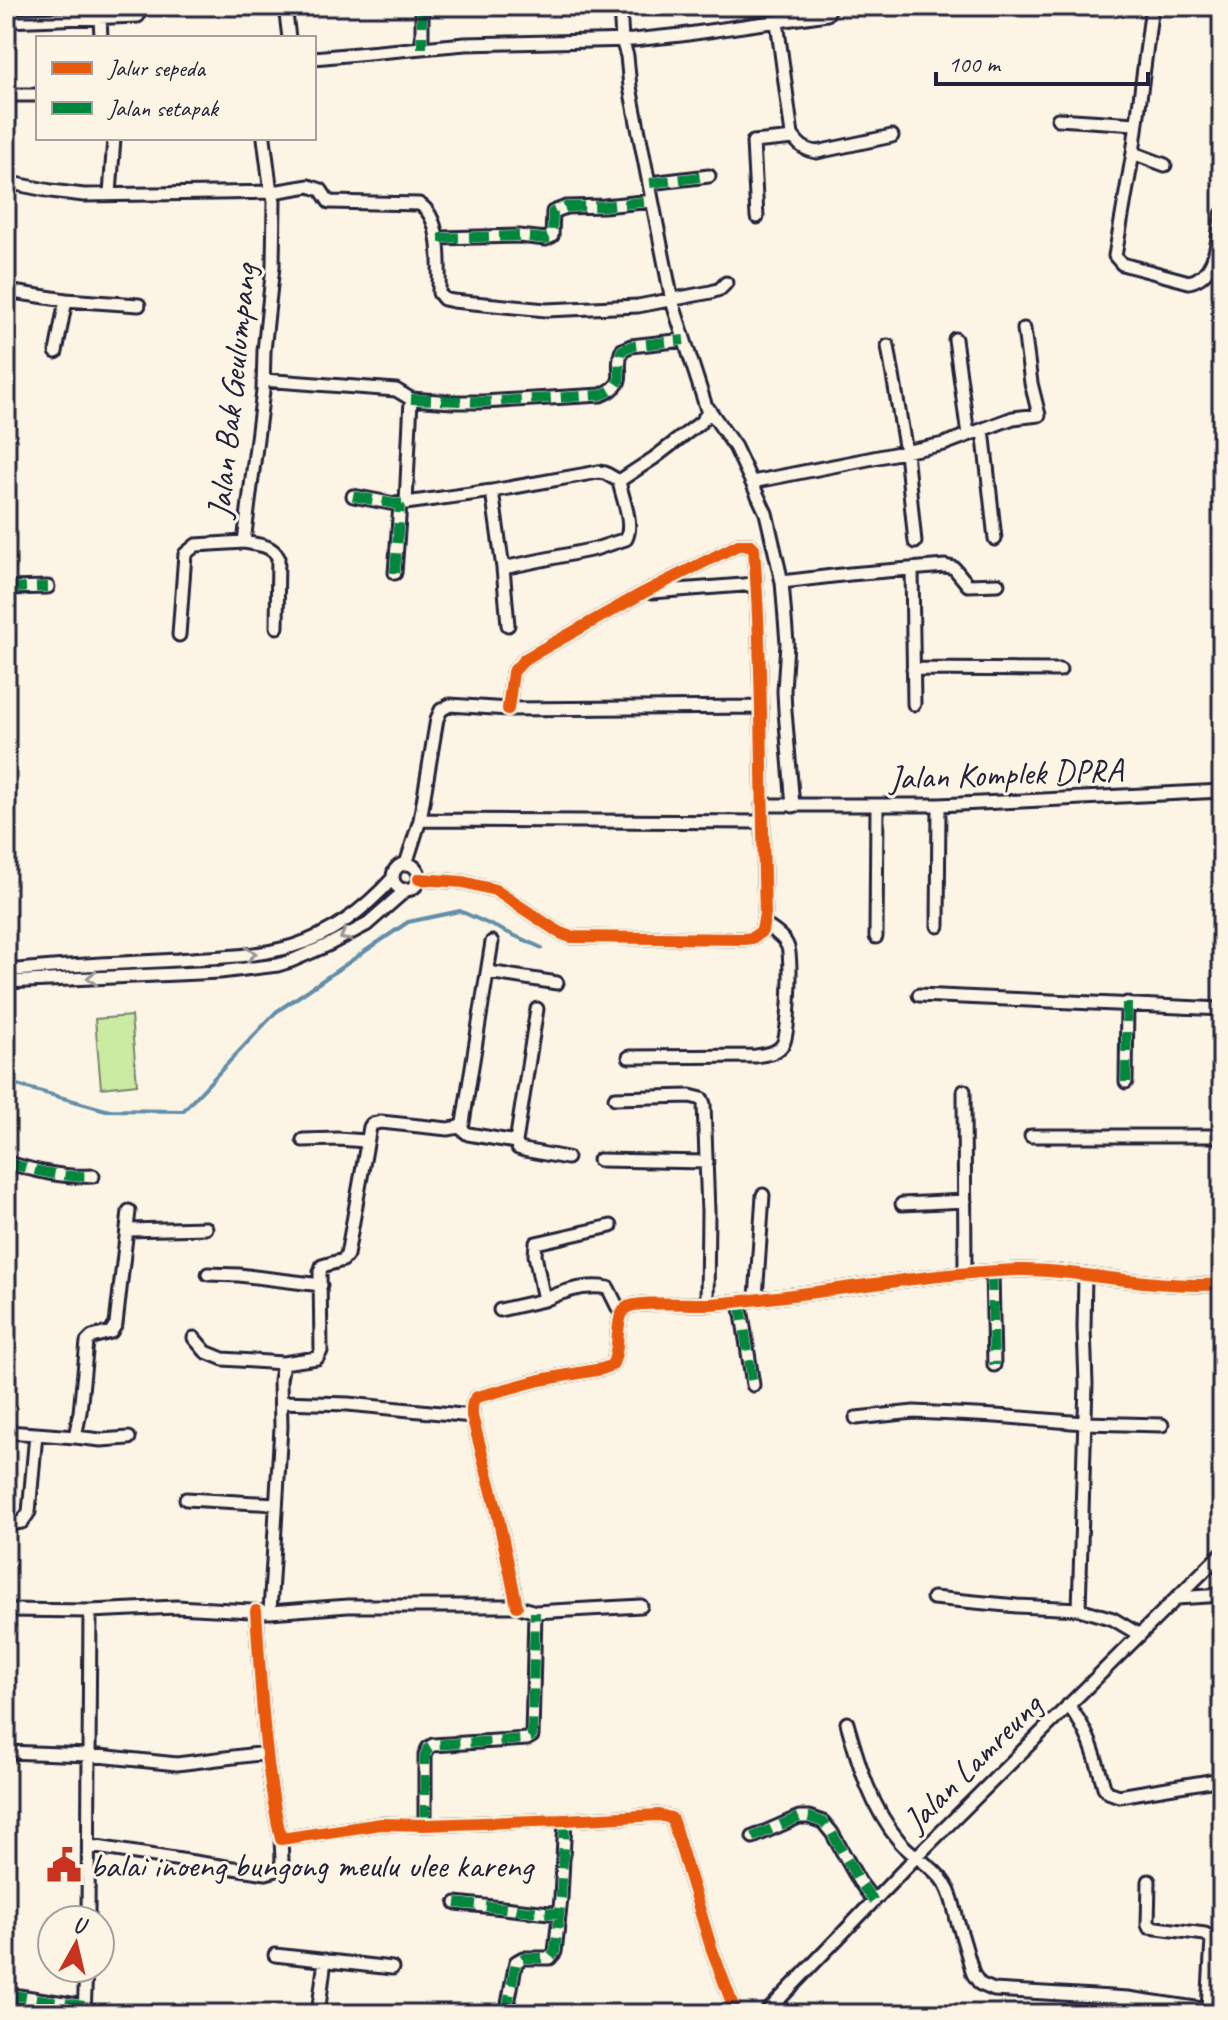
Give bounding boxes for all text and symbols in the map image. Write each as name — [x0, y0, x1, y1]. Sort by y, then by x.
legend — [36, 36, 316, 140]
scale bar — [936, 36, 1148, 86]
text: 100 m — [948, 49, 1002, 79]
text: Jalur sepeda — [107, 53, 206, 83]
text: Jalan setapak — [107, 93, 220, 123]
street label: Jalan Bak Geulumpang — [197, 259, 266, 522]
street label: Jalan Komplek DPRA — [886, 748, 1126, 799]
one-way arrow — [339, 926, 354, 941]
one-way arrow — [244, 946, 258, 963]
one-way arrow — [85, 970, 98, 987]
street label: Jalan Lamreung — [893, 1683, 1052, 1842]
place label: balai inoeng bungong meulu ulee kareng — [90, 1844, 536, 1887]
public building icon: balai inoeng bungong meulu ulee kareng — [45, 1846, 83, 1884]
north arrow — [36, 1904, 116, 1984]
text: U — [71, 1911, 90, 1940]

